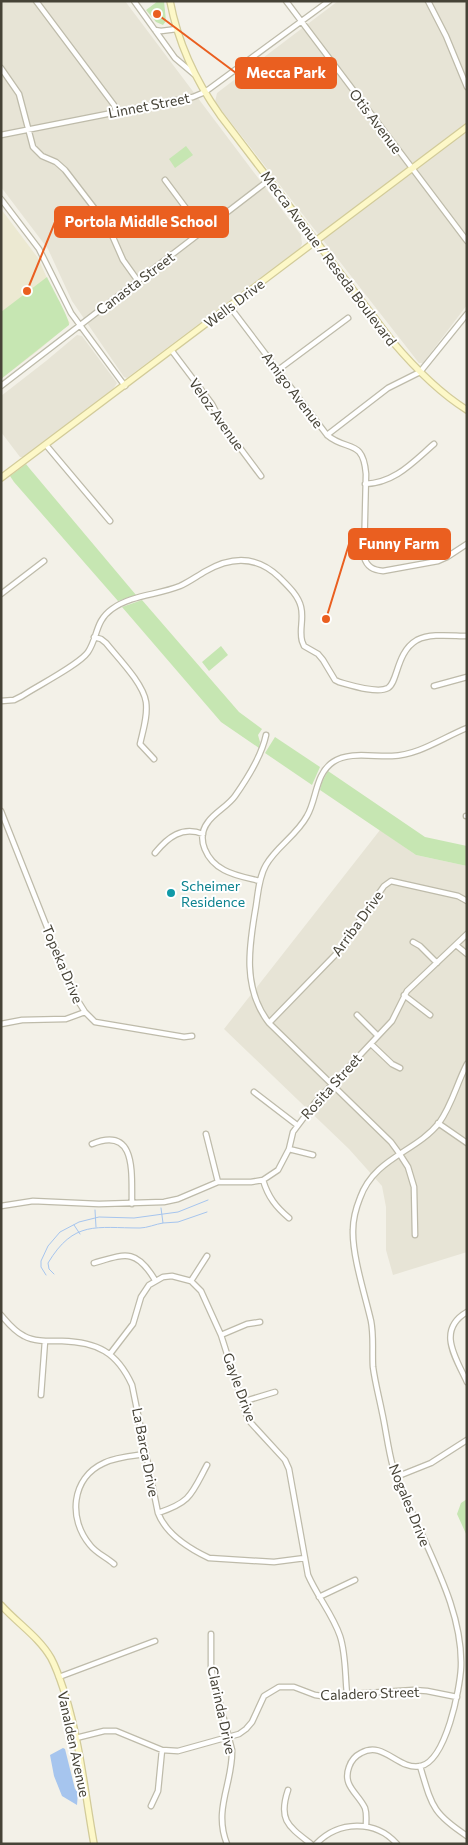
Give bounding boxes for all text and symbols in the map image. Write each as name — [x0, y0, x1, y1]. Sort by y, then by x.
callout: Mecca Park — [236, 58, 336, 88]
text: Mecca Park — [246, 63, 326, 81]
street label: Otis Avenue — [346, 85, 406, 157]
street label: Linnet Street — [107, 89, 192, 121]
street label: Mecca Avenue / Reseda Boulevard — [258, 167, 400, 349]
callout: Portola Middle School — [55, 207, 228, 237]
text: Portola Middle School — [65, 212, 217, 230]
street label: Canasta Street — [92, 248, 178, 318]
street label: Wells Drive — [201, 275, 267, 331]
street label: Amigo Avenue — [259, 349, 327, 431]
street label: Veloz Avenue — [186, 375, 248, 453]
callout: Funny Farm — [349, 529, 450, 559]
text: Funny Farm — [359, 534, 439, 552]
place label: Scheimer Residence — [181, 877, 245, 910]
marker: Scheimer Residence — [165, 887, 177, 899]
street label: Arriba Drive — [328, 887, 386, 959]
street label: Topeka Drive — [39, 922, 87, 1006]
street label: Rosita Street — [297, 1049, 365, 1122]
street label: Gayle Drive — [220, 1350, 260, 1424]
street label: La Barca Drive — [129, 1406, 163, 1498]
street label: Nogales Drive — [386, 1461, 434, 1549]
street label: Clarinda Drive — [204, 1664, 240, 1756]
street label: Caladero Street — [320, 1683, 420, 1703]
street label: Vanalden Avenue — [54, 1689, 94, 1799]

